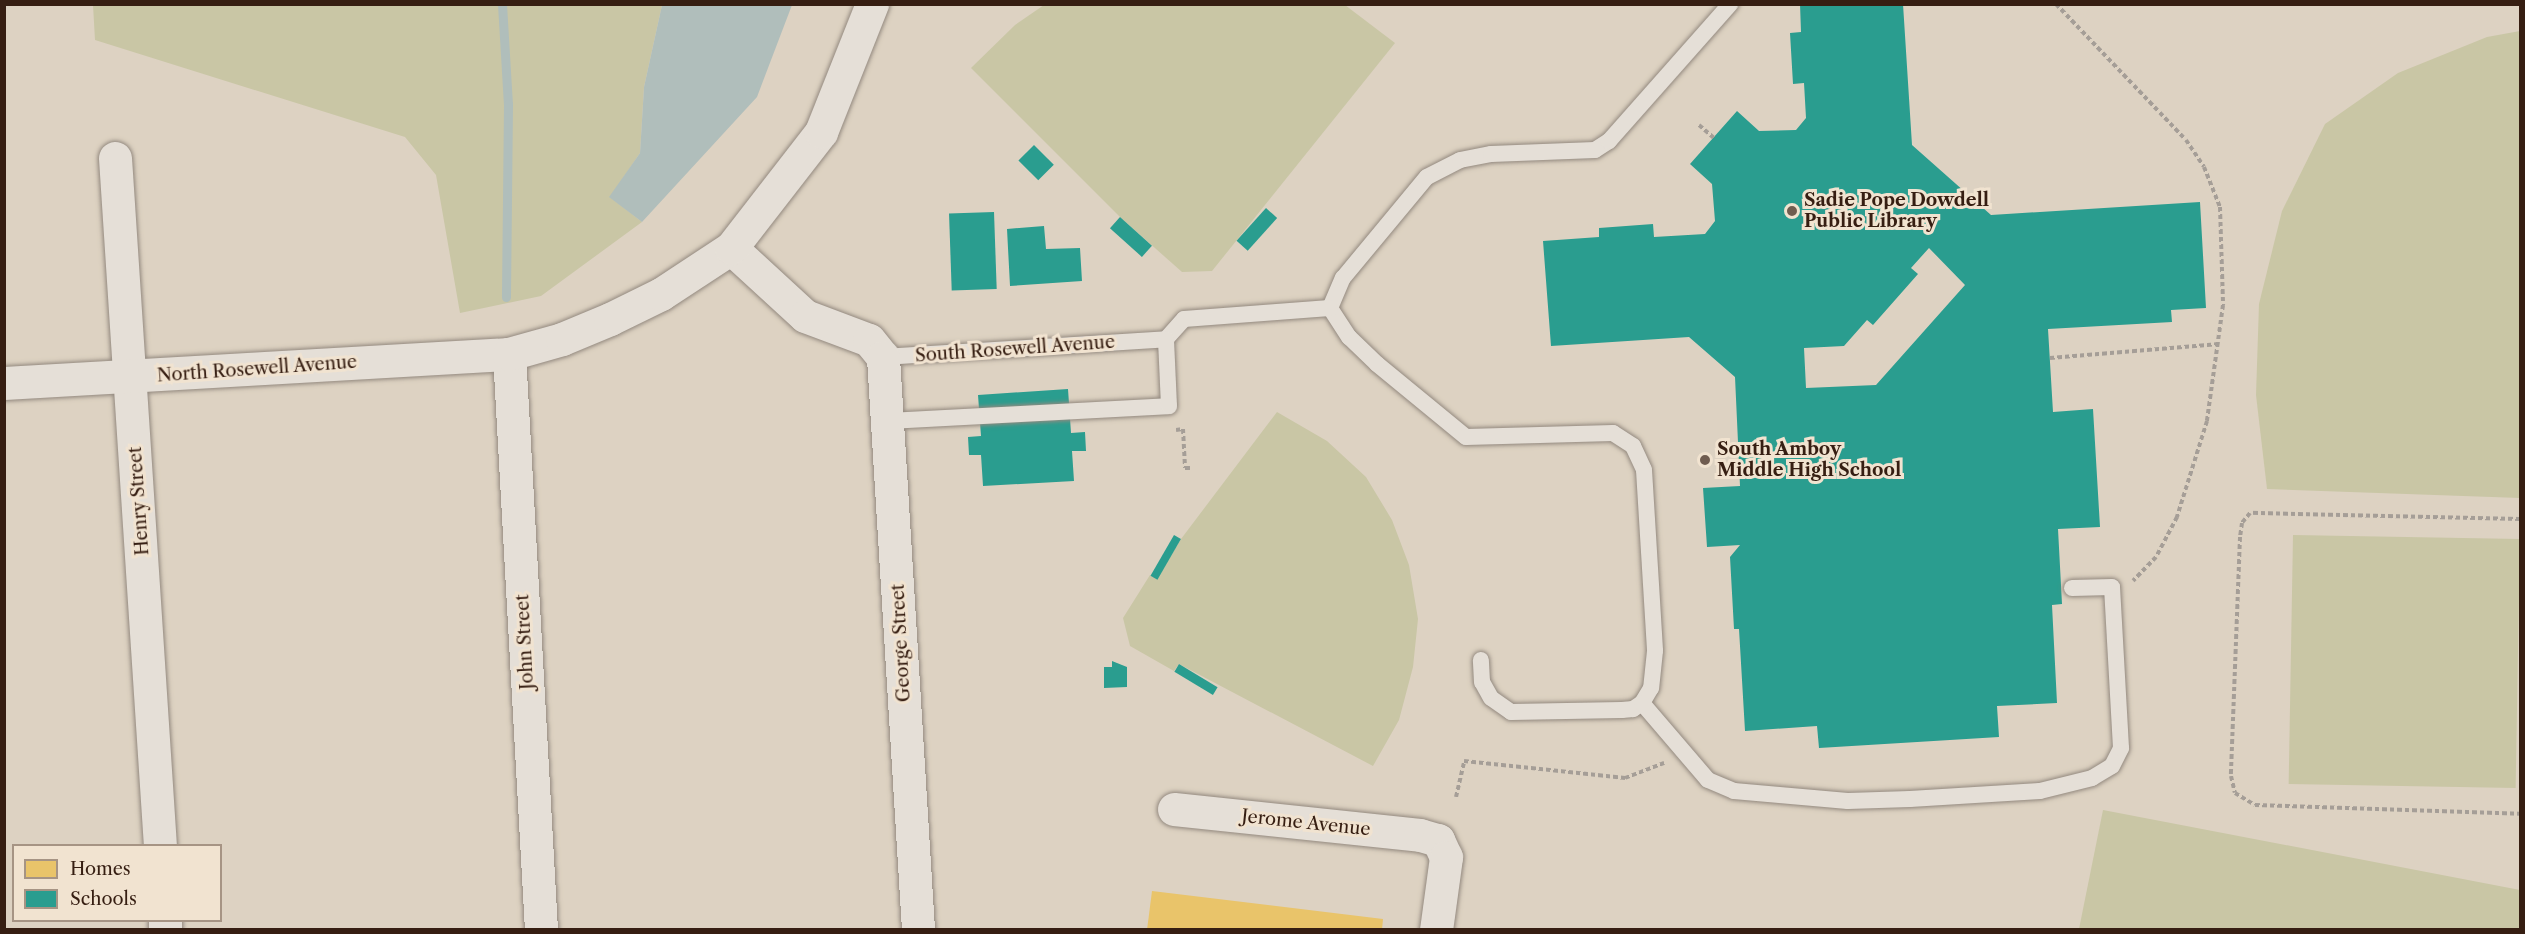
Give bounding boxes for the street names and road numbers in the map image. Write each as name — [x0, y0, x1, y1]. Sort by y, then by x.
street label: South Rosewell Avenue — [914, 331, 1116, 367]
street label: North Rosewell Avenue — [156, 351, 358, 387]
street label: Henry Street — [124, 445, 154, 557]
street label: George Street — [887, 583, 915, 703]
street label: John Street — [512, 594, 538, 690]
street label: Jerome Avenue — [1240, 805, 1372, 841]

